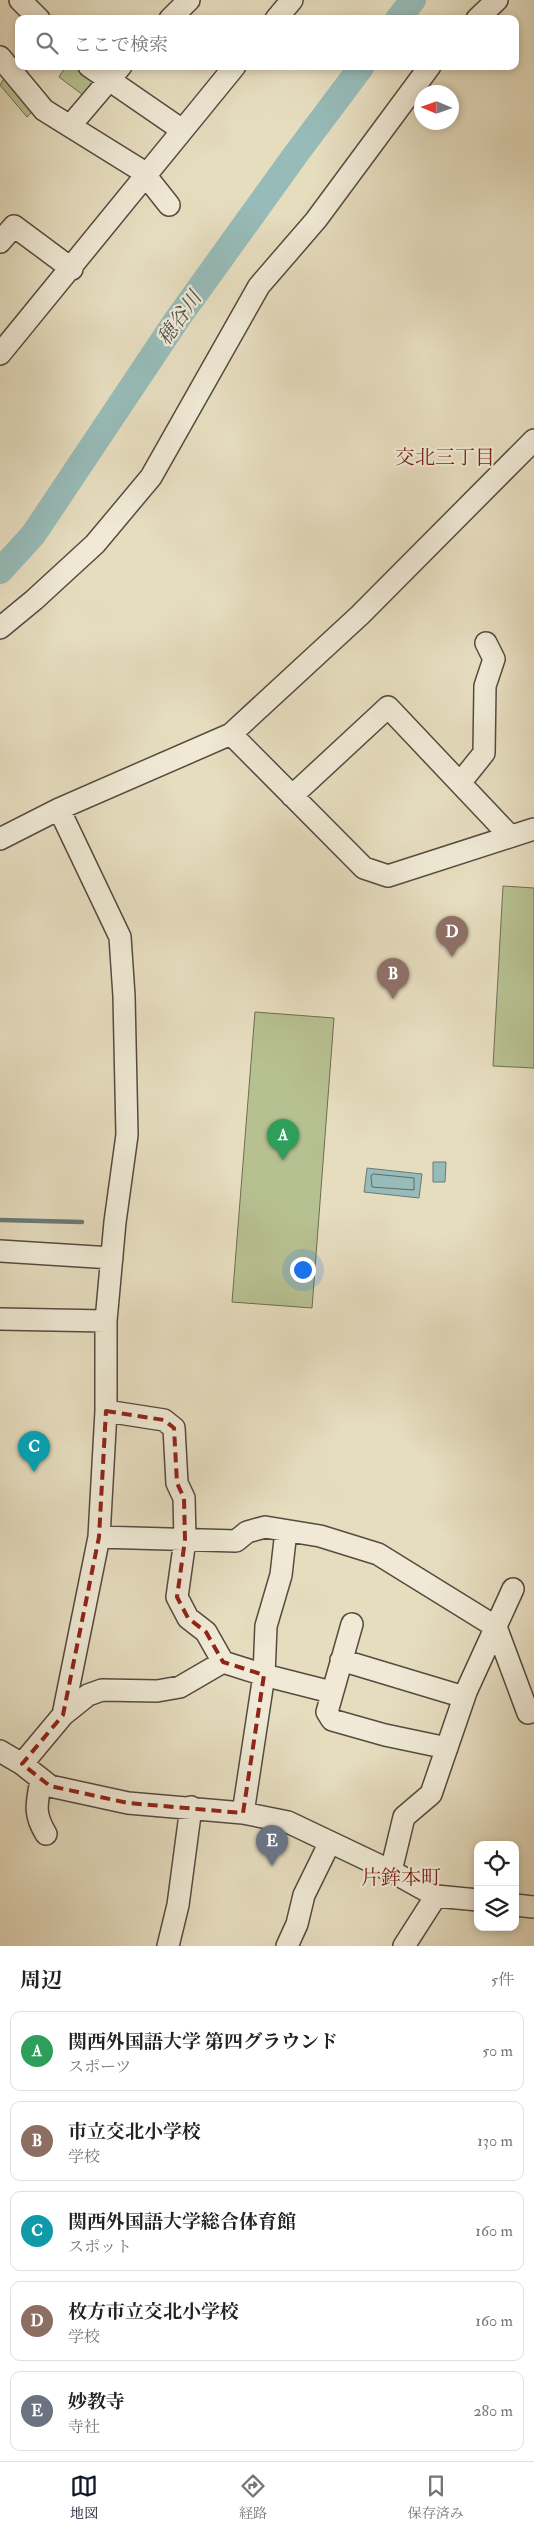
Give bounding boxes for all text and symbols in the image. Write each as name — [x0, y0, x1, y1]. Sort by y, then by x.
search box — [15, 15, 519, 70]
icon: search — [33, 29, 61, 57]
text: ここで検索 — [73, 33, 168, 57]
north arrow — [414, 85, 459, 130]
water label: 穂谷川 — [152, 285, 208, 350]
district label: 交北三丁目 — [395, 445, 495, 470]
pin: D — [436, 916, 468, 957]
pin: B — [377, 958, 409, 999]
pin: A — [267, 1119, 299, 1160]
your location — [290, 1257, 316, 1283]
pin: C — [18, 1431, 50, 1472]
pin: E — [256, 1825, 288, 1866]
map controls — [474, 1841, 519, 1931]
button: locate — [474, 1841, 519, 1886]
district label: 片鉾本町 — [361, 1865, 441, 1890]
button: layers — [474, 1886, 519, 1931]
text: 周辺 — [20, 1967, 62, 1994]
text: 5件 — [491, 1970, 514, 1990]
text: 関西外国語大学 第四グラウンド — [68, 2030, 338, 2054]
text: A — [32, 2041, 42, 2061]
text: 50 m — [482, 2041, 513, 2061]
text: スポーツ — [68, 2057, 131, 2077]
text: 市立交北小学校 — [68, 2120, 201, 2144]
text: B — [32, 2131, 42, 2151]
text: 130 m — [477, 2131, 513, 2151]
text: 学校 — [68, 2147, 100, 2167]
text: 関西外国語大学総合体育館 — [68, 2210, 296, 2234]
text: C — [31, 2221, 43, 2241]
text: 160 m — [475, 2221, 513, 2241]
text: スポット — [68, 2237, 132, 2257]
text: 枚方市立交北小学校 — [68, 2300, 239, 2324]
text: D — [30, 2311, 44, 2331]
text: 160 m — [475, 2311, 513, 2331]
text: 学校 — [68, 2327, 100, 2347]
text: 妙教寺 — [68, 2390, 125, 2414]
text: E — [31, 2401, 43, 2421]
text: 280 m — [473, 2401, 513, 2421]
text: 寺社 — [68, 2417, 100, 2437]
tab: 地図 — [70, 2472, 98, 2522]
tab: 経路 — [239, 2472, 267, 2522]
tab: 保存済み — [408, 2472, 464, 2522]

